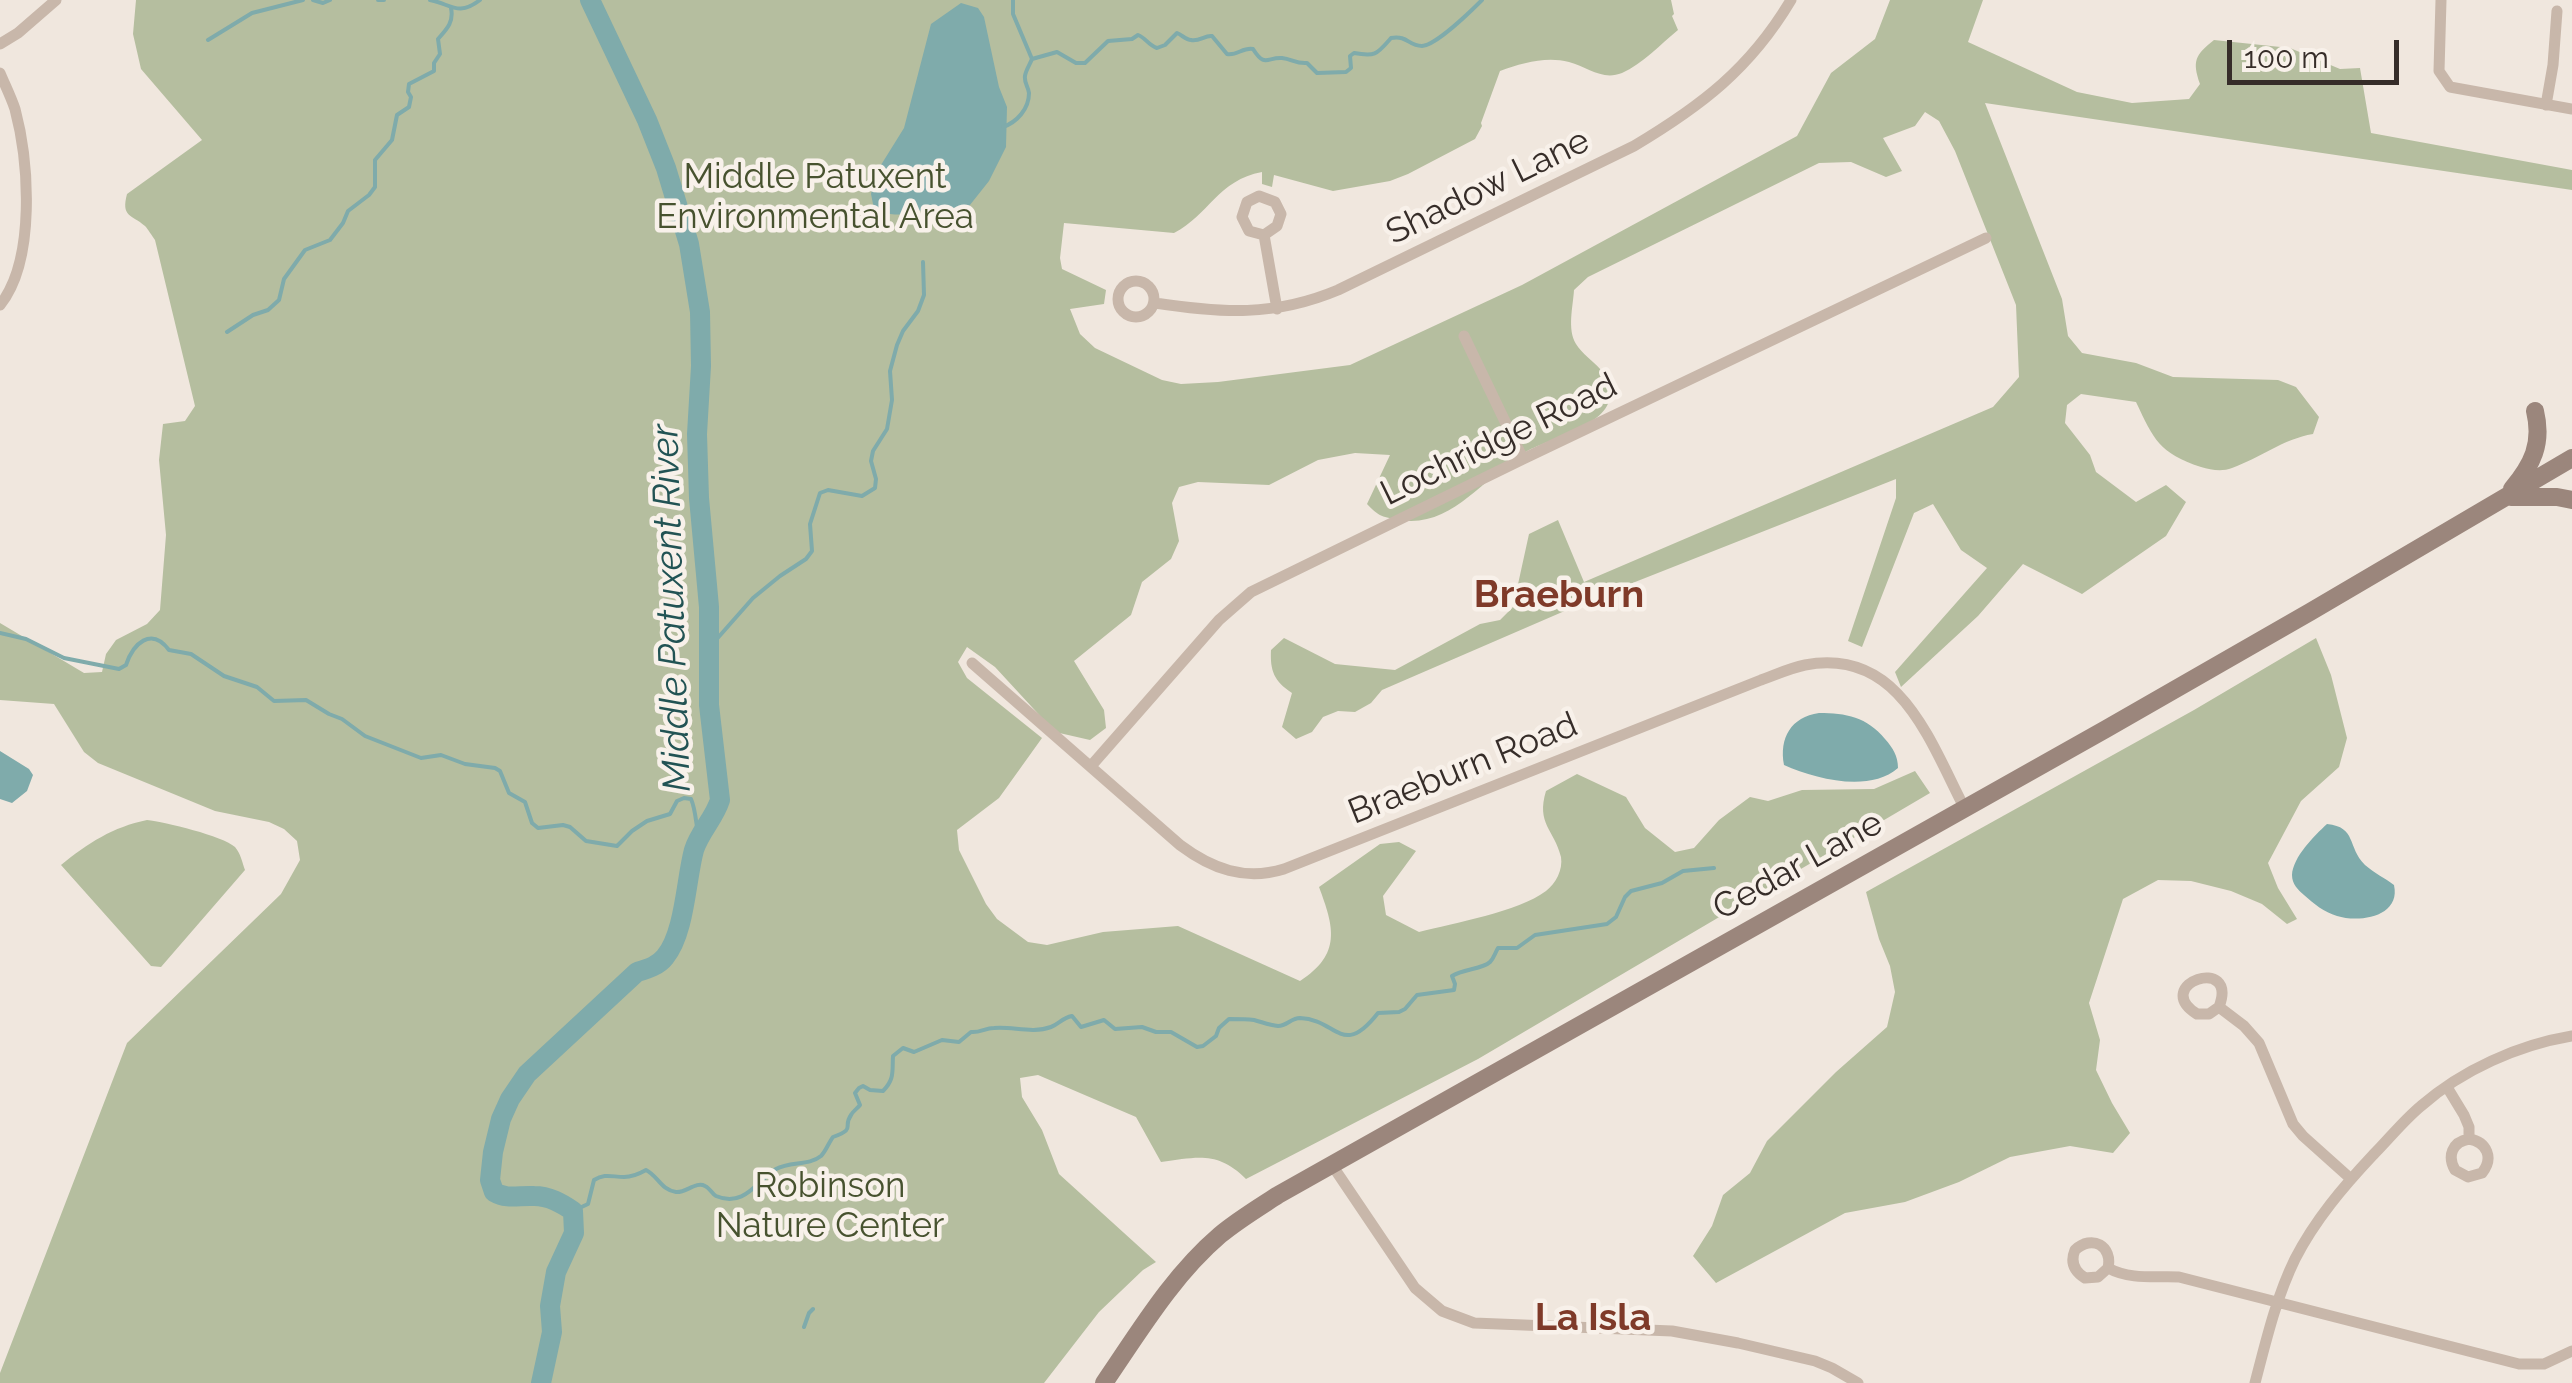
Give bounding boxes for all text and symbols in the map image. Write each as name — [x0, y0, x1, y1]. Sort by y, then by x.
scale bar — [2232, 20, 2404, 82]
text: 100 m — [2244, 40, 2329, 75]
street label: Shadow Lane — [1380, 120, 1596, 254]
park label: Middle Patuxent Environmental Area — [656, 156, 974, 238]
street label: Lochridge Road — [1374, 365, 1624, 515]
water label: Middle Patuxent River — [643, 423, 701, 793]
district label: Braeburn — [1474, 573, 1644, 619]
street label: Braeburn Road — [1342, 704, 1584, 834]
street label: Cedar Lane — [1706, 802, 1890, 930]
park label: Robinson Nature Center — [716, 1165, 944, 1247]
district label: La Isla — [1535, 1296, 1651, 1342]

